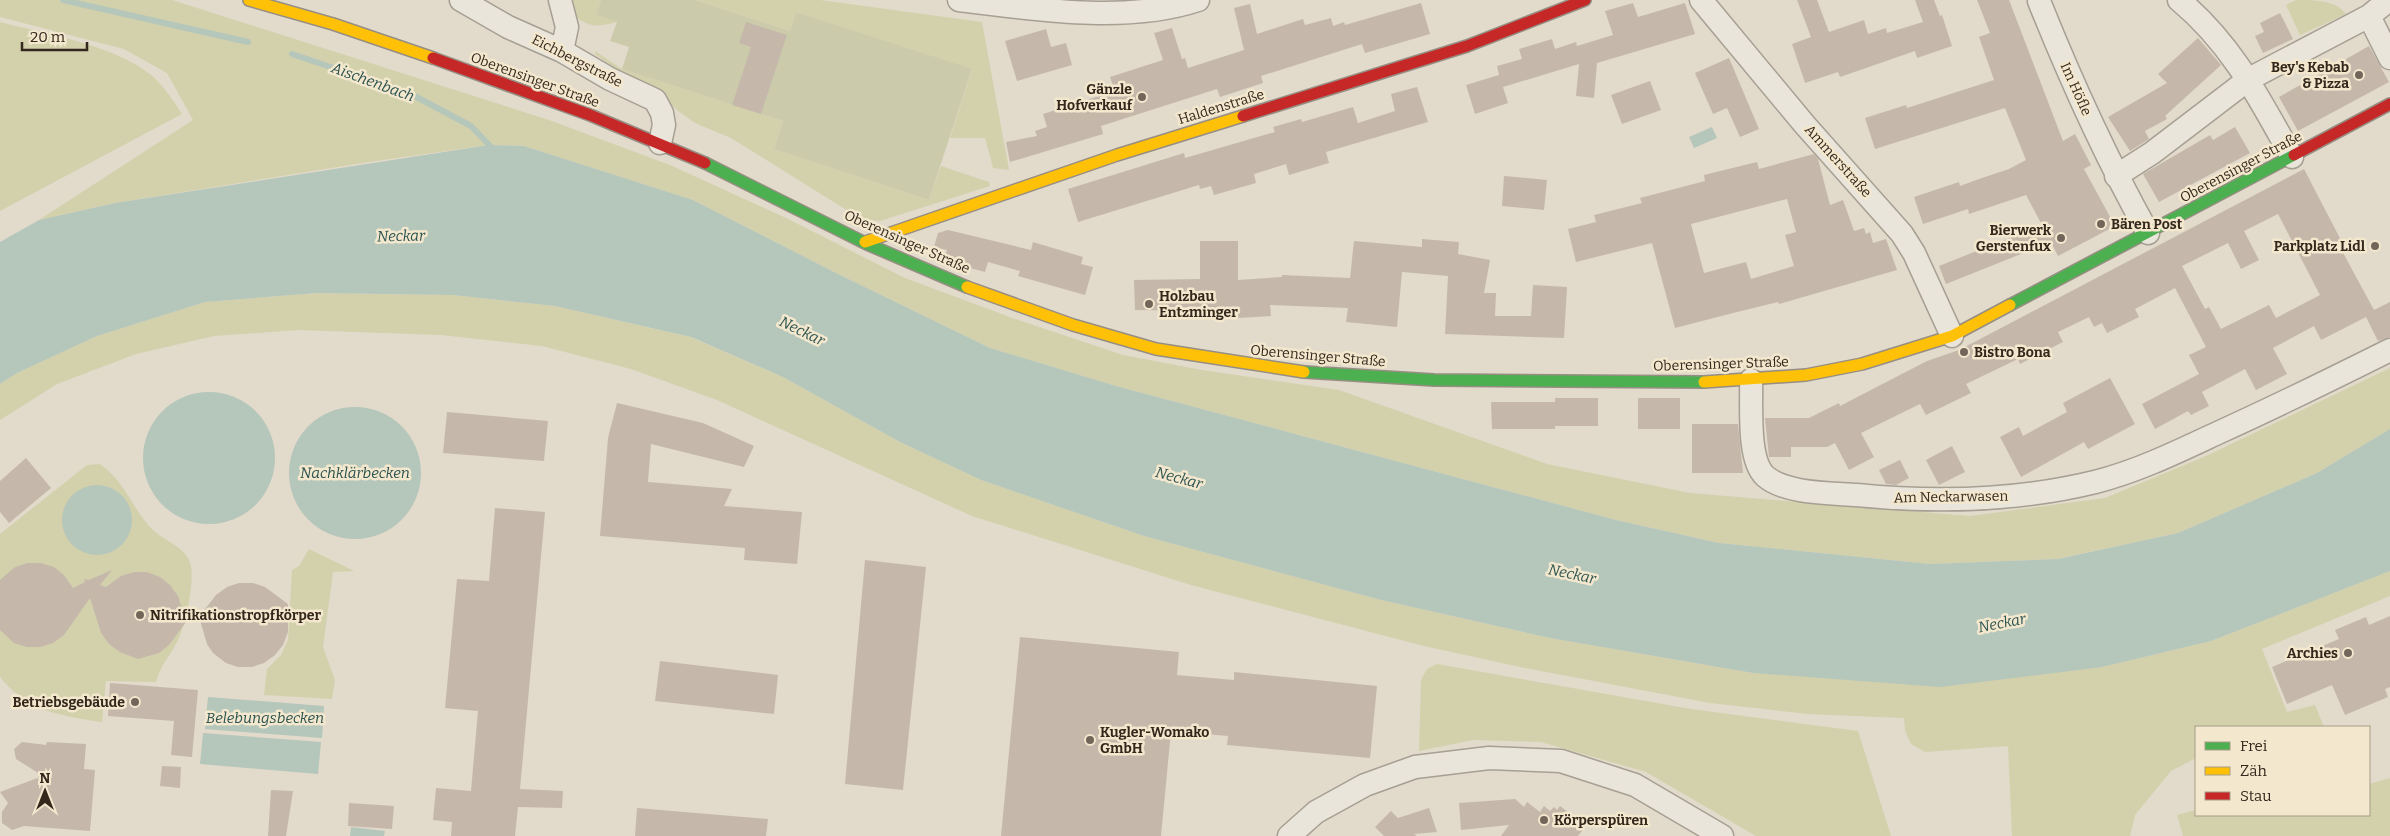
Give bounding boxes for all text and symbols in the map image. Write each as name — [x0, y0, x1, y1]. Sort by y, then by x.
scale bar — [22, 20, 88, 52]
text: 20 m — [30, 28, 66, 46]
street label: Eichbergstraße — [529, 31, 625, 91]
street label: Oberensinger Straße — [468, 49, 602, 111]
water label: Aischenbach — [328, 58, 417, 105]
place label: Bey's Kebab & Pizza — [2271, 59, 2349, 92]
street label: Im Höfle — [2057, 60, 2095, 118]
marker: Bey's Kebab & Pizza — [2353, 69, 2365, 81]
place label: Gänzle Hofverkauf — [1056, 81, 1133, 114]
street label: Haldenstraße — [1176, 86, 1266, 128]
marker: Gänzle Hofverkauf — [1136, 91, 1148, 103]
street label: Ammerstraße — [1801, 121, 1875, 201]
street label: Oberensinger Straße — [2177, 128, 2305, 206]
street label: Oberensinger Straße — [842, 207, 972, 277]
place label: Bären Post — [2111, 216, 2183, 233]
marker: Bären Post — [2095, 218, 2107, 230]
place label: Bierwerk Gerstenfux — [1976, 222, 2052, 255]
water label: Neckar — [377, 227, 426, 245]
marker: Bierwerk Gerstenfux — [2055, 232, 2067, 244]
place label: Parkplatz Lidl — [2274, 238, 2366, 255]
marker: Parkplatz Lidl — [2369, 240, 2381, 252]
place label: Holzbau Entzminger — [1159, 288, 1238, 321]
marker: Holzbau Entzminger — [1143, 298, 1155, 310]
water label: Neckar — [776, 312, 828, 350]
street label: Oberensinger Straße — [1250, 342, 1386, 370]
place label: Bistro Bona — [1974, 344, 2051, 361]
marker: Bistro Bona — [1958, 346, 1970, 358]
street label: Oberensinger Straße — [1653, 353, 1789, 375]
water label: Neckar — [1153, 463, 1205, 493]
water label: Nachklärbecken — [300, 464, 410, 482]
street label: Am Neckarwasen — [1894, 487, 2009, 506]
water label: Neckar — [1547, 560, 1598, 588]
place label: Nitrifikationstropfkörper — [150, 607, 321, 624]
marker: Nitrifikationstropfkörper — [134, 609, 146, 621]
water label: Neckar — [1977, 609, 2028, 636]
place label: Archies — [2287, 645, 2338, 662]
marker: Archies — [2342, 647, 2354, 659]
place label: Betriebsgebäude — [12, 694, 125, 711]
marker: Betriebsgebäude — [129, 696, 141, 708]
water label: Belebungsbecken — [206, 709, 324, 727]
place label: Kugler-Womako GmbH — [1100, 724, 1209, 757]
legend — [2195, 726, 2370, 816]
marker: Kugler-Womako GmbH — [1084, 734, 1096, 746]
text: Frei — [2240, 737, 2268, 755]
text: Zäh — [2240, 762, 2267, 780]
north arrow — [20, 766, 70, 816]
text: N — [40, 770, 51, 787]
text: Stau — [2240, 787, 2272, 805]
place label: Körperspüren — [1554, 812, 1648, 829]
marker: Körperspüren — [1538, 814, 1550, 826]

